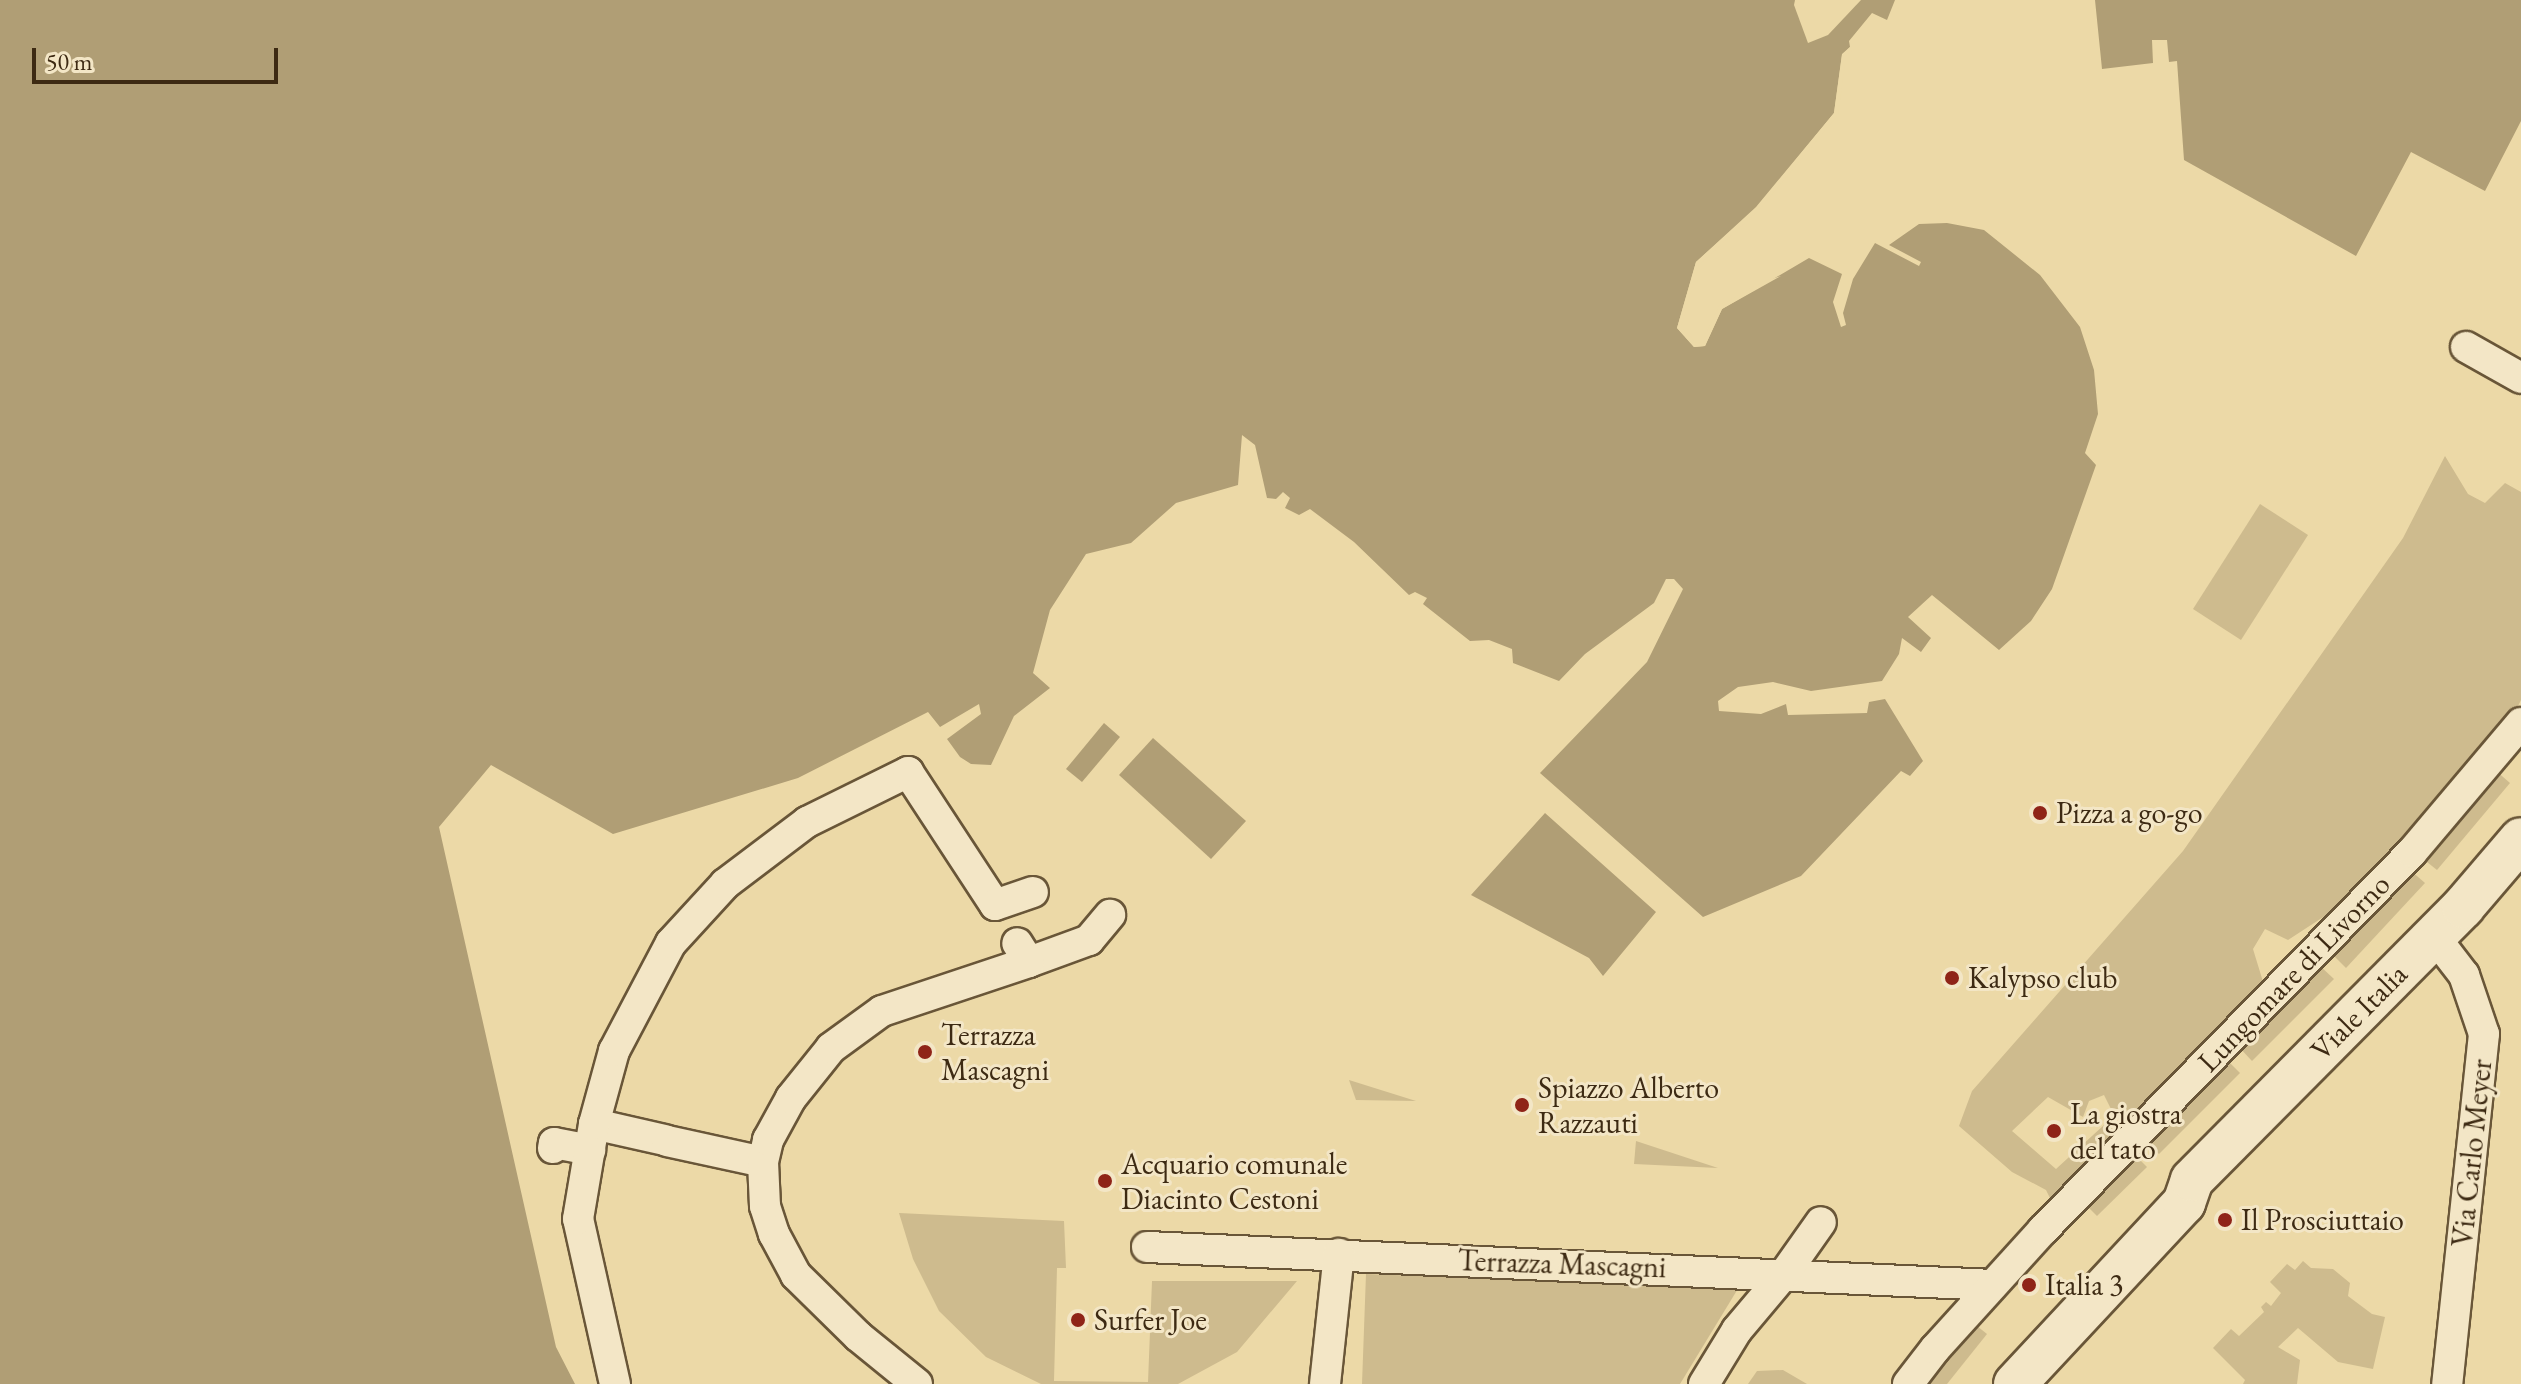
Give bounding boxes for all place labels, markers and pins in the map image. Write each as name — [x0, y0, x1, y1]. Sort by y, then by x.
place label: Pizza a go-go — [2056, 795, 2202, 831]
marker: Pizza a go-go — [2031, 804, 2049, 822]
place label: Kalypso club — [1968, 960, 2118, 996]
marker: Kalypso club — [1943, 969, 1961, 987]
place label: Terrazza Mascagni — [941, 1017, 1049, 1088]
marker: Terrazza Mascagni — [916, 1043, 934, 1061]
place label: Spiazzo Alberto Razzauti — [1538, 1070, 1719, 1140]
marker: Spiazzo Alberto Razzauti — [1513, 1096, 1531, 1114]
place label: La giostra del tato — [2070, 1096, 2182, 1166]
marker: La giostra del tato — [2045, 1122, 2063, 1140]
place label: Acquario comunale Diacinto Cestoni — [1121, 1146, 1347, 1216]
marker: Acquario comunale Diacinto Cestoni — [1096, 1172, 1114, 1190]
place label: Il Prosciuttaio — [2241, 1202, 2404, 1238]
marker: Il Prosciuttaio — [2216, 1211, 2234, 1229]
place label: Italia 3 — [2045, 1267, 2124, 1303]
marker: Italia 3 — [2020, 1276, 2038, 1294]
place label: Surfer Joe — [1094, 1302, 1207, 1338]
marker: Surfer Joe — [1069, 1311, 1087, 1329]

